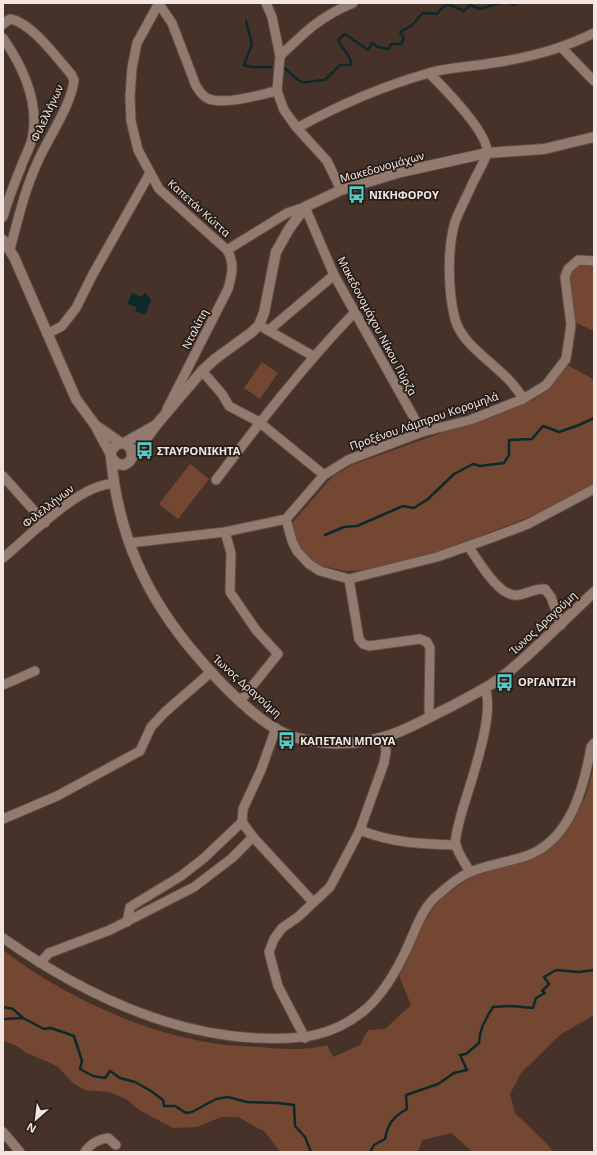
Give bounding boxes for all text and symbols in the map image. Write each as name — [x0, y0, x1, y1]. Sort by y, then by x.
street label: Φιλελλήνων — [27, 81, 67, 144]
street label: Μακεδονομάχων — [338, 147, 426, 186]
street label: Καπετάν Κώττα — [165, 176, 234, 240]
bus stop icon: ΝΙΚΗΦΟΡΟΥ — [346, 185, 366, 205]
place label: ΝΙΚΗΦΟΡΟΥ — [369, 187, 439, 202]
street label: Μακεδονομάχου Νίκου Πύρζα — [334, 254, 421, 398]
street label: Νταλίπη — [178, 306, 211, 352]
street label: Προξένου Λάμπρου Κορομηλά — [347, 388, 500, 453]
bus stop icon: ΣΤΑΥΡΟΝΙΚΗΤΑ — [134, 441, 154, 461]
place label: ΣΤΑΥΡΟΝΙΚΗΤΑ — [157, 443, 241, 458]
street label: Φιλελλήνων — [19, 481, 77, 531]
street label: Ίωνος Δραγούμη — [506, 587, 580, 658]
street label: Ίωνος Δραγούμη — [210, 651, 285, 720]
bus stop icon: ΟΡΓΑΝΤΖΗ — [495, 672, 515, 692]
place label: ΟΡΓΑΝΤΖΗ — [518, 674, 576, 689]
bus stop icon: ΚΑΠΕΤΑΝ ΜΠΟΥΑ — [277, 731, 297, 751]
place label: ΚΑΠΕΤΑΝ ΜΠΟΥΑ — [300, 733, 396, 748]
north arrow — [16, 1099, 56, 1139]
text: N — [24, 1120, 39, 1137]

